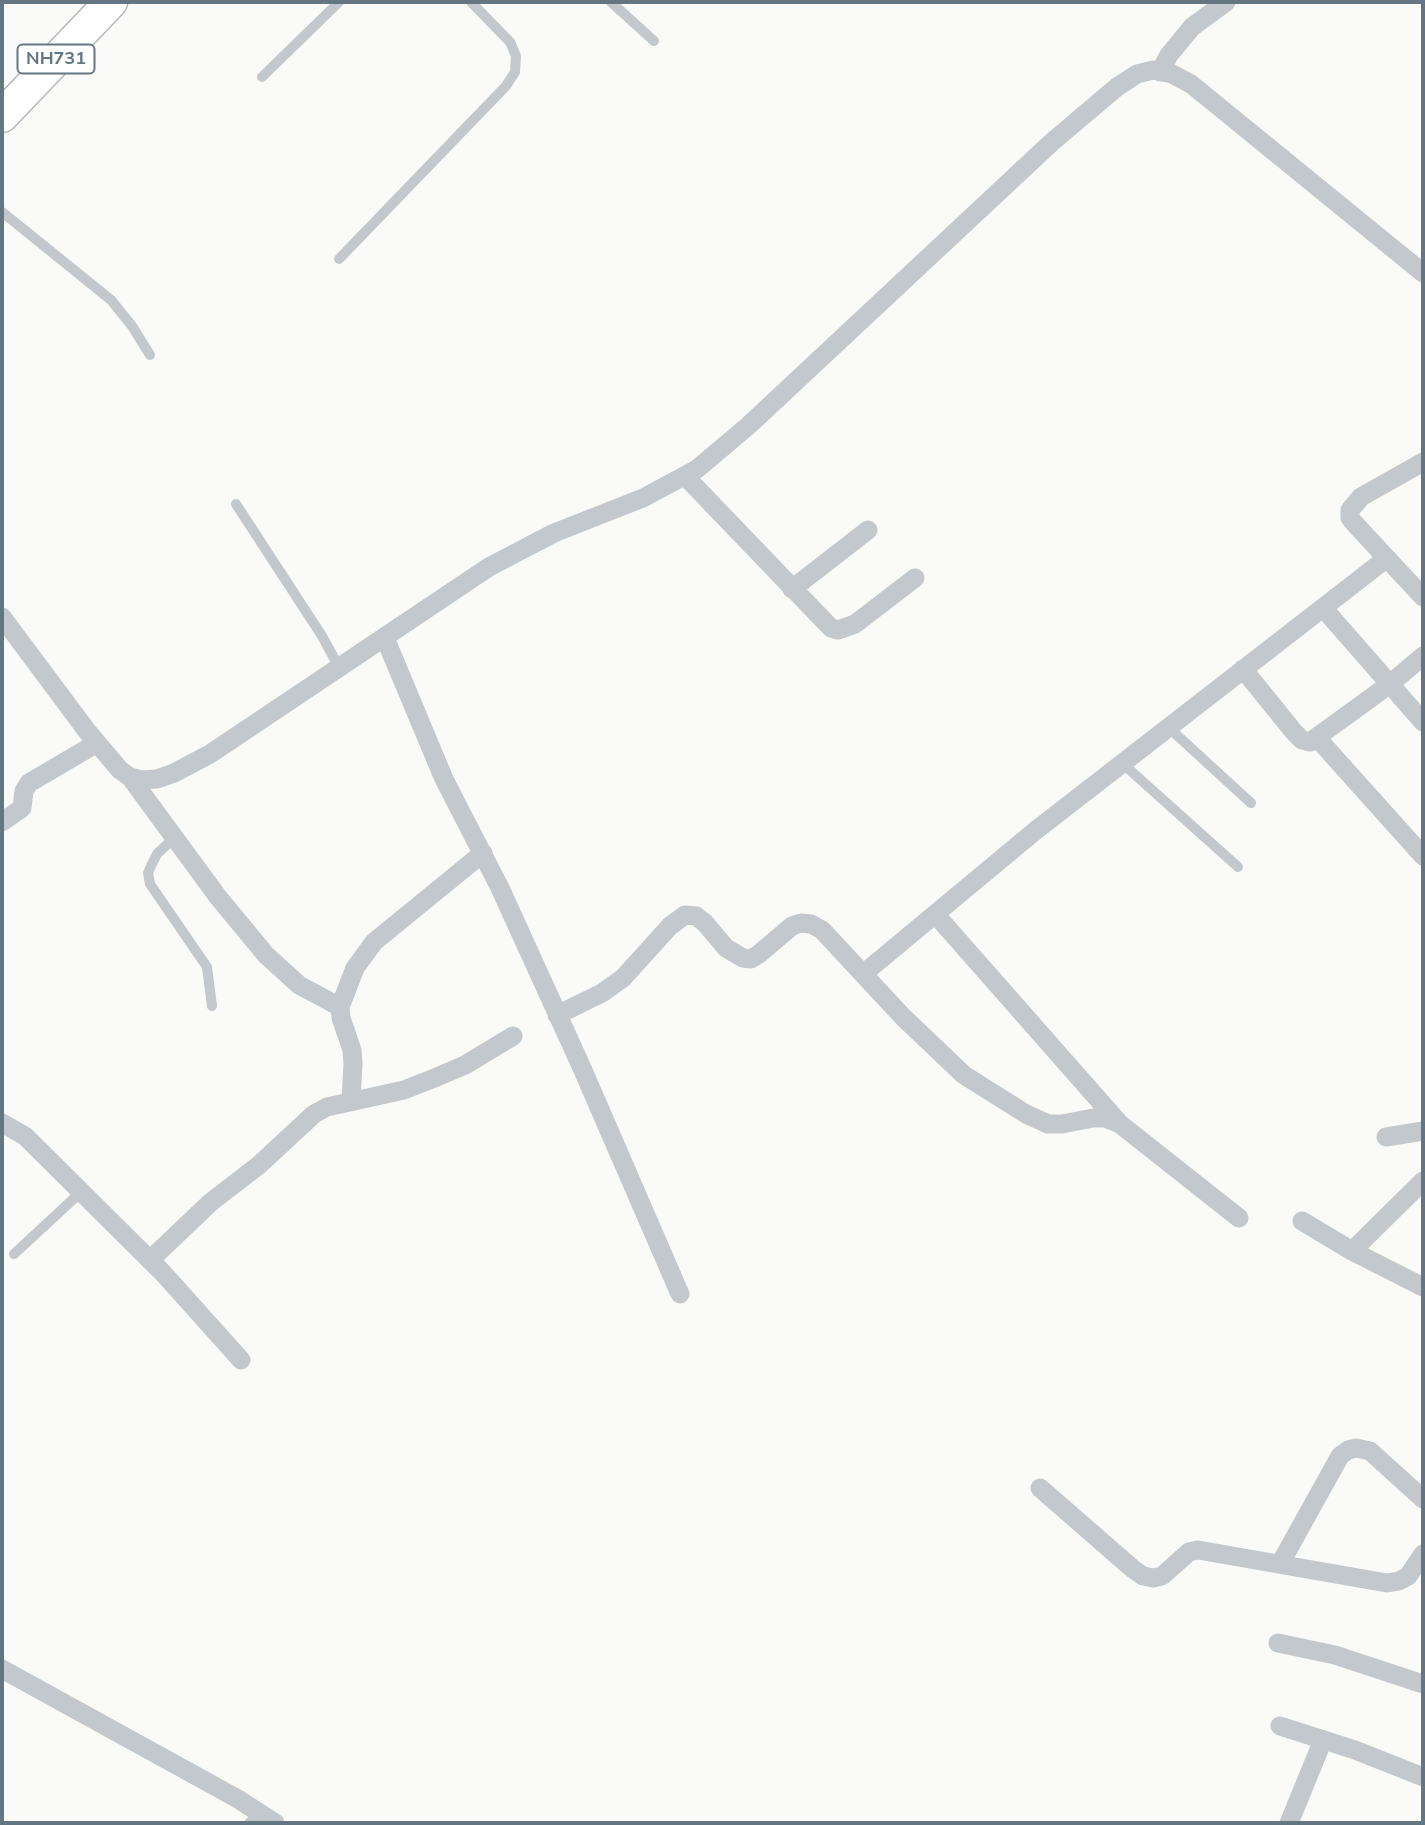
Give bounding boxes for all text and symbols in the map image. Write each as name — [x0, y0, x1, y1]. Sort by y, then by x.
road number: NH731 — [18, 44, 94, 74]

